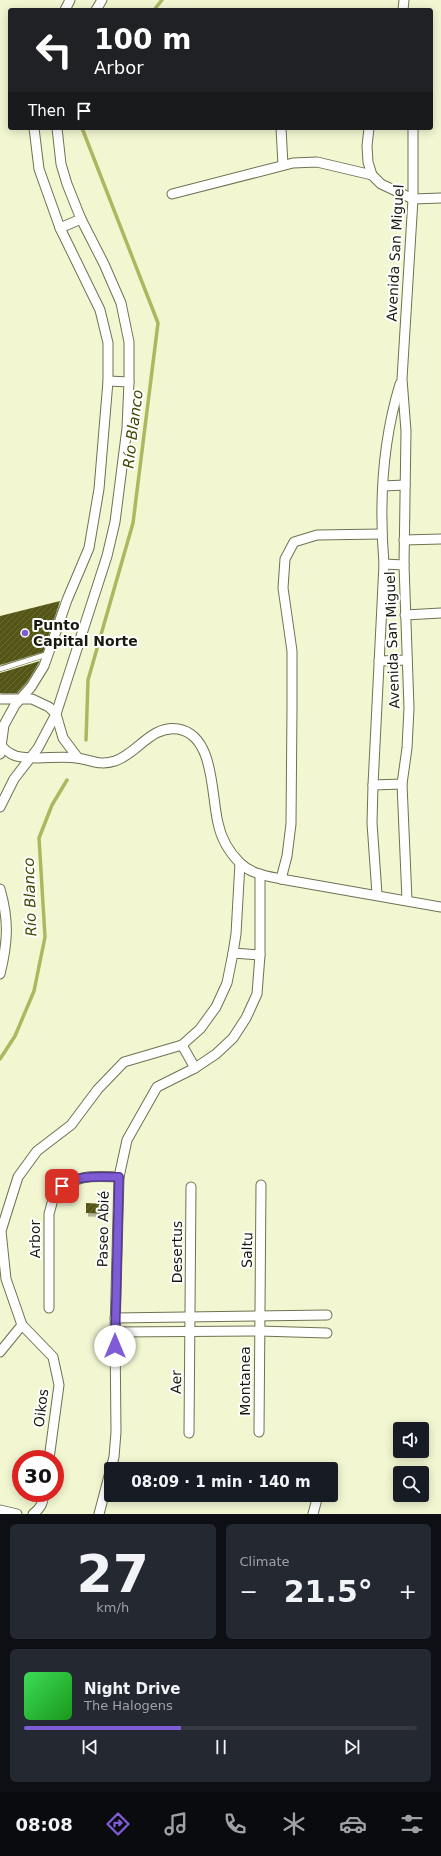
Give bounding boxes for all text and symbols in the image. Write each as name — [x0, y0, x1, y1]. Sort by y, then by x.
text: 100 m — [94, 23, 191, 56]
icon: left — [28, 24, 80, 76]
text: Arbor — [94, 57, 144, 78]
icon: arrive — [73, 100, 95, 122]
text: Then — [28, 102, 65, 120]
street label: Avenida San Miguel — [383, 184, 407, 322]
water label: Río Blanco — [119, 389, 147, 469]
street label: Avenida San Miguel — [382, 571, 402, 709]
place label: Punto Capital Norte — [33, 617, 138, 649]
marker: Punto Capital Norte — [20, 628, 30, 638]
water label: Río Blanco — [20, 857, 40, 937]
pin — [45, 1169, 79, 1203]
icon: arrive — [51, 1175, 73, 1197]
street label: Paseo Abié — [94, 1191, 112, 1267]
street label: Arbor — [27, 1219, 43, 1258]
street label: Desertus — [169, 1221, 185, 1283]
street label: Saltu — [239, 1232, 255, 1268]
position arrow — [94, 1325, 136, 1367]
street label: Montanea — [237, 1346, 253, 1416]
street label: Aer — [168, 1370, 184, 1394]
street label: Oikos — [31, 1388, 51, 1428]
map controls — [393, 1422, 429, 1502]
button: sound — [393, 1422, 429, 1458]
speed limit sign: 30 — [12, 1450, 64, 1502]
button: search — [393, 1466, 429, 1502]
text: 08:09 · 1 min · 140 m — [131, 1473, 311, 1491]
text: 27 — [77, 1544, 149, 1604]
text: Climate — [240, 1554, 290, 1569]
text: 21.5° — [284, 1574, 373, 1609]
text: − — [240, 1579, 258, 1604]
text: + — [399, 1579, 417, 1604]
text: km/h — [96, 1600, 129, 1615]
text: Night Drive — [84, 1680, 180, 1698]
text: The Halogens — [84, 1698, 173, 1713]
icon: previous — [79, 1736, 101, 1758]
icon: pause — [210, 1736, 232, 1758]
icon: next — [341, 1736, 363, 1758]
icon: directions — [104, 1810, 132, 1838]
icon: music — [162, 1810, 190, 1838]
icon: phone — [221, 1810, 249, 1838]
icon: climate — [280, 1810, 308, 1838]
icon: car — [339, 1810, 367, 1838]
icon: filters — [398, 1810, 426, 1838]
text: 08:08 — [15, 1814, 73, 1835]

